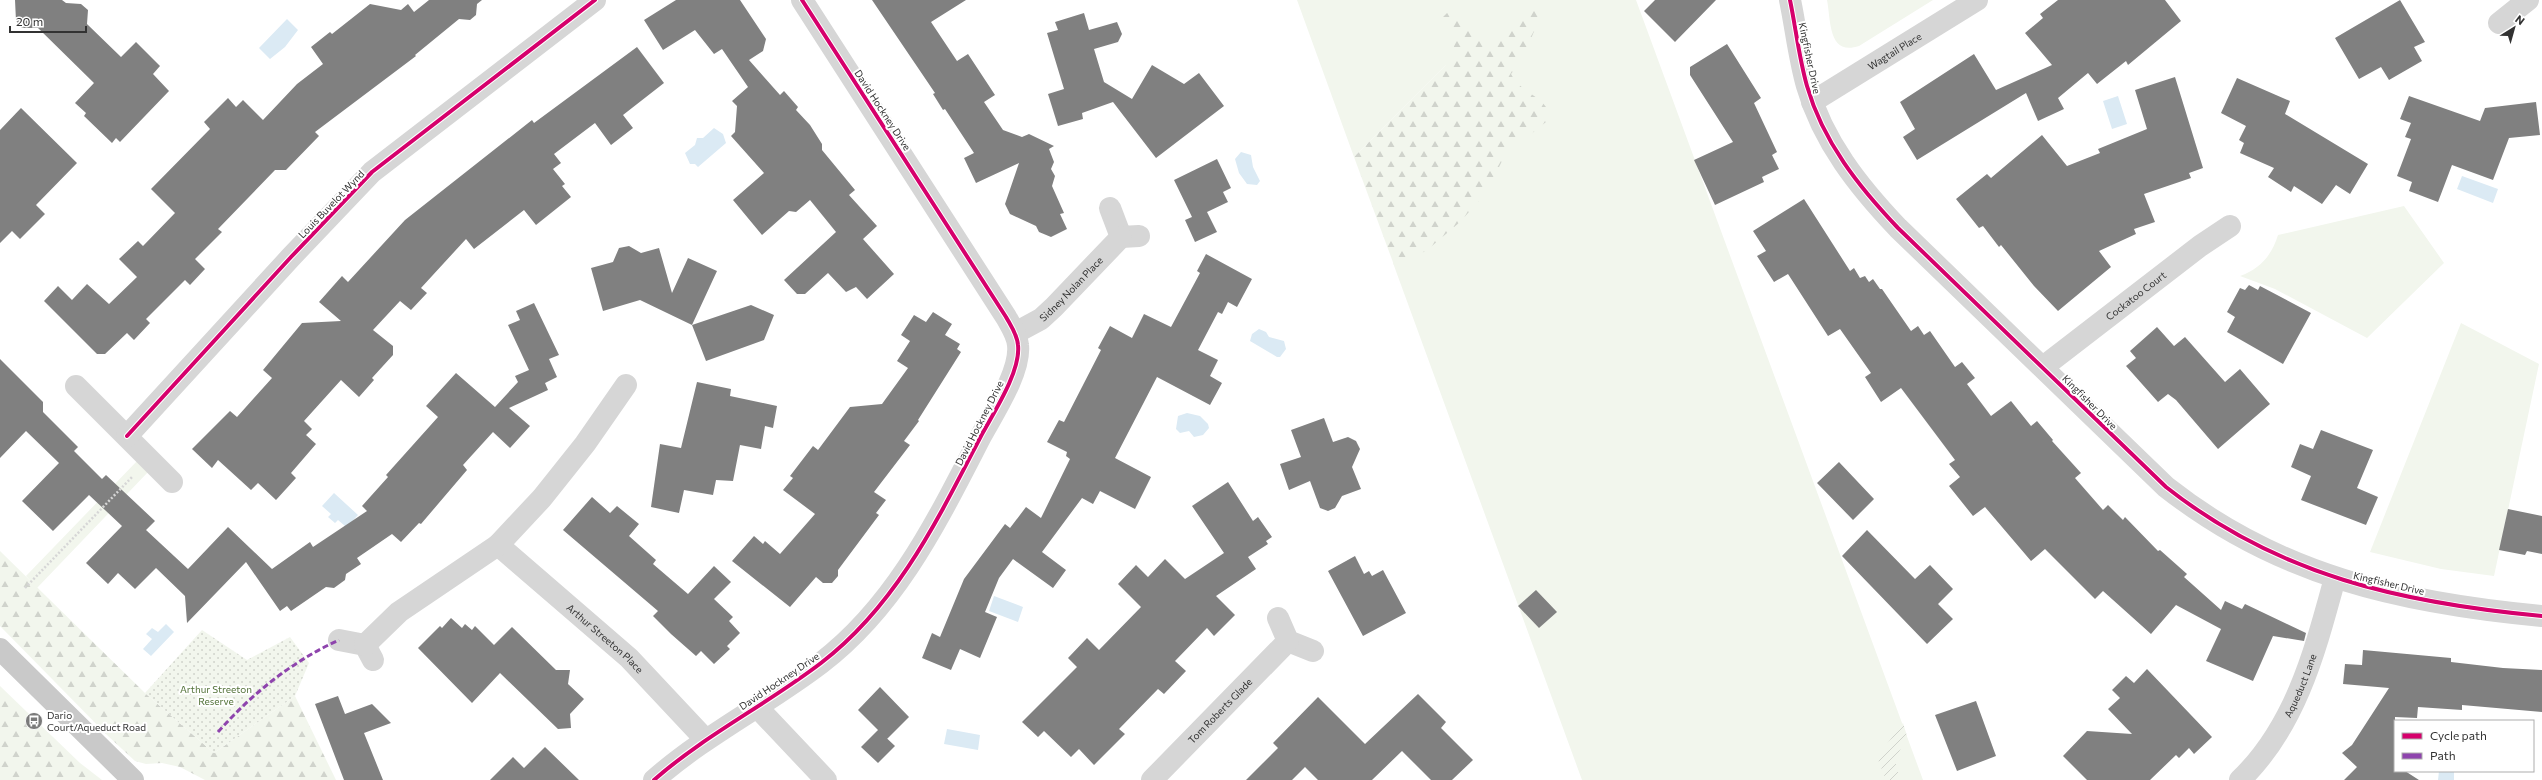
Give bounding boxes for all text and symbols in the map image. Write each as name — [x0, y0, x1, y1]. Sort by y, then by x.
scale bar — [10, 8, 86, 34]
north arrow — [2494, 8, 2534, 48]
text: N — [2513, 12, 2528, 27]
text: 20 m — [16, 14, 43, 28]
street label: Kingfisher Drive — [1797, 21, 1823, 95]
street label: Wagtail Place — [1865, 30, 1924, 72]
street label: David Hockney Drive — [852, 67, 914, 153]
street label: Louis Buvelot Wynd — [296, 167, 367, 240]
street label: Sidney Nolan Place — [1037, 254, 1105, 324]
street label: Cockatoo Court — [2103, 269, 2168, 323]
street label: Kingfisher Drive — [2060, 372, 2120, 432]
street label: David Hockney Drive — [952, 378, 1006, 468]
street label: Kingfisher Drive — [2352, 569, 2426, 597]
street label: Arthur Streeton Place — [564, 601, 646, 675]
street label: David Hockney Drive — [737, 650, 821, 712]
street label: Aqueduct Lane — [2281, 652, 2319, 719]
street label: Tom Roberts Glade — [1185, 676, 1254, 746]
park label: Arthur Streeton Reserve — [180, 683, 252, 707]
place label: Dario Court/Aqueduct Road — [47, 709, 146, 733]
bus stop icon: Dario Court/Aqueduct Road — [24, 711, 44, 731]
legend — [2394, 720, 2534, 772]
text: Cycle path — [2430, 728, 2487, 742]
text: Path — [2430, 748, 2456, 762]

